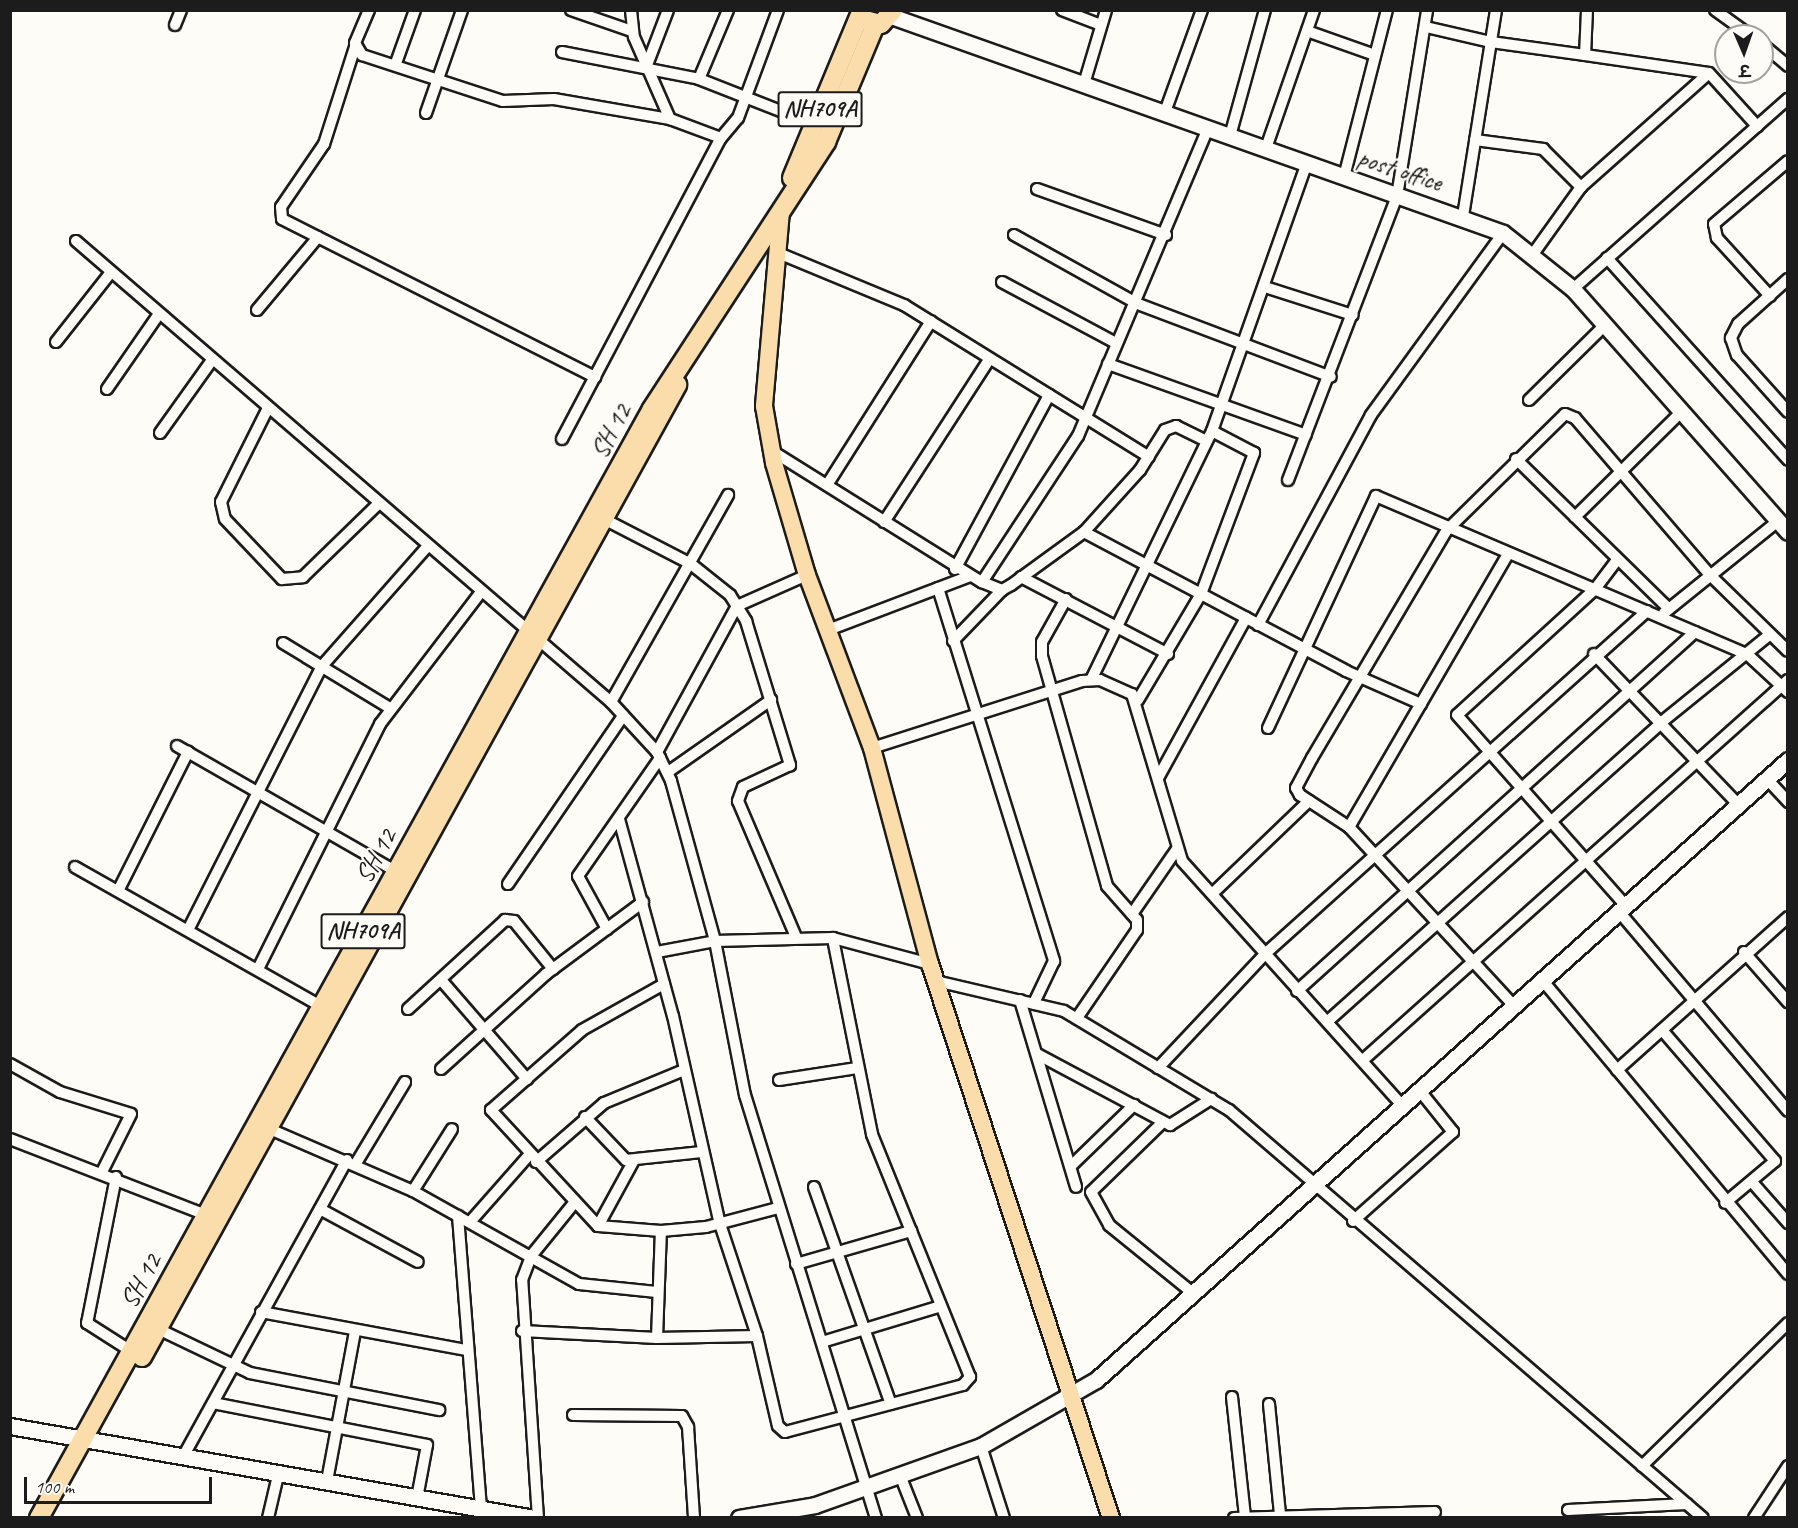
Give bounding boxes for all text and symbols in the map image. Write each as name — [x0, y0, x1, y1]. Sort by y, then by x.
north arrow — [1714, 24, 1774, 84]
text: उ — [1739, 60, 1750, 80]
road number: NH709A — [776, 88, 864, 130]
street label: post office — [1354, 142, 1446, 198]
street label: SH 12 — [584, 399, 638, 463]
street label: SH 12 — [349, 824, 403, 888]
road number: NH709A — [320, 910, 406, 952]
street label: SH 12 — [114, 1249, 168, 1313]
scale bar — [27, 1465, 214, 1503]
text: 100 m — [35, 1476, 74, 1498]

